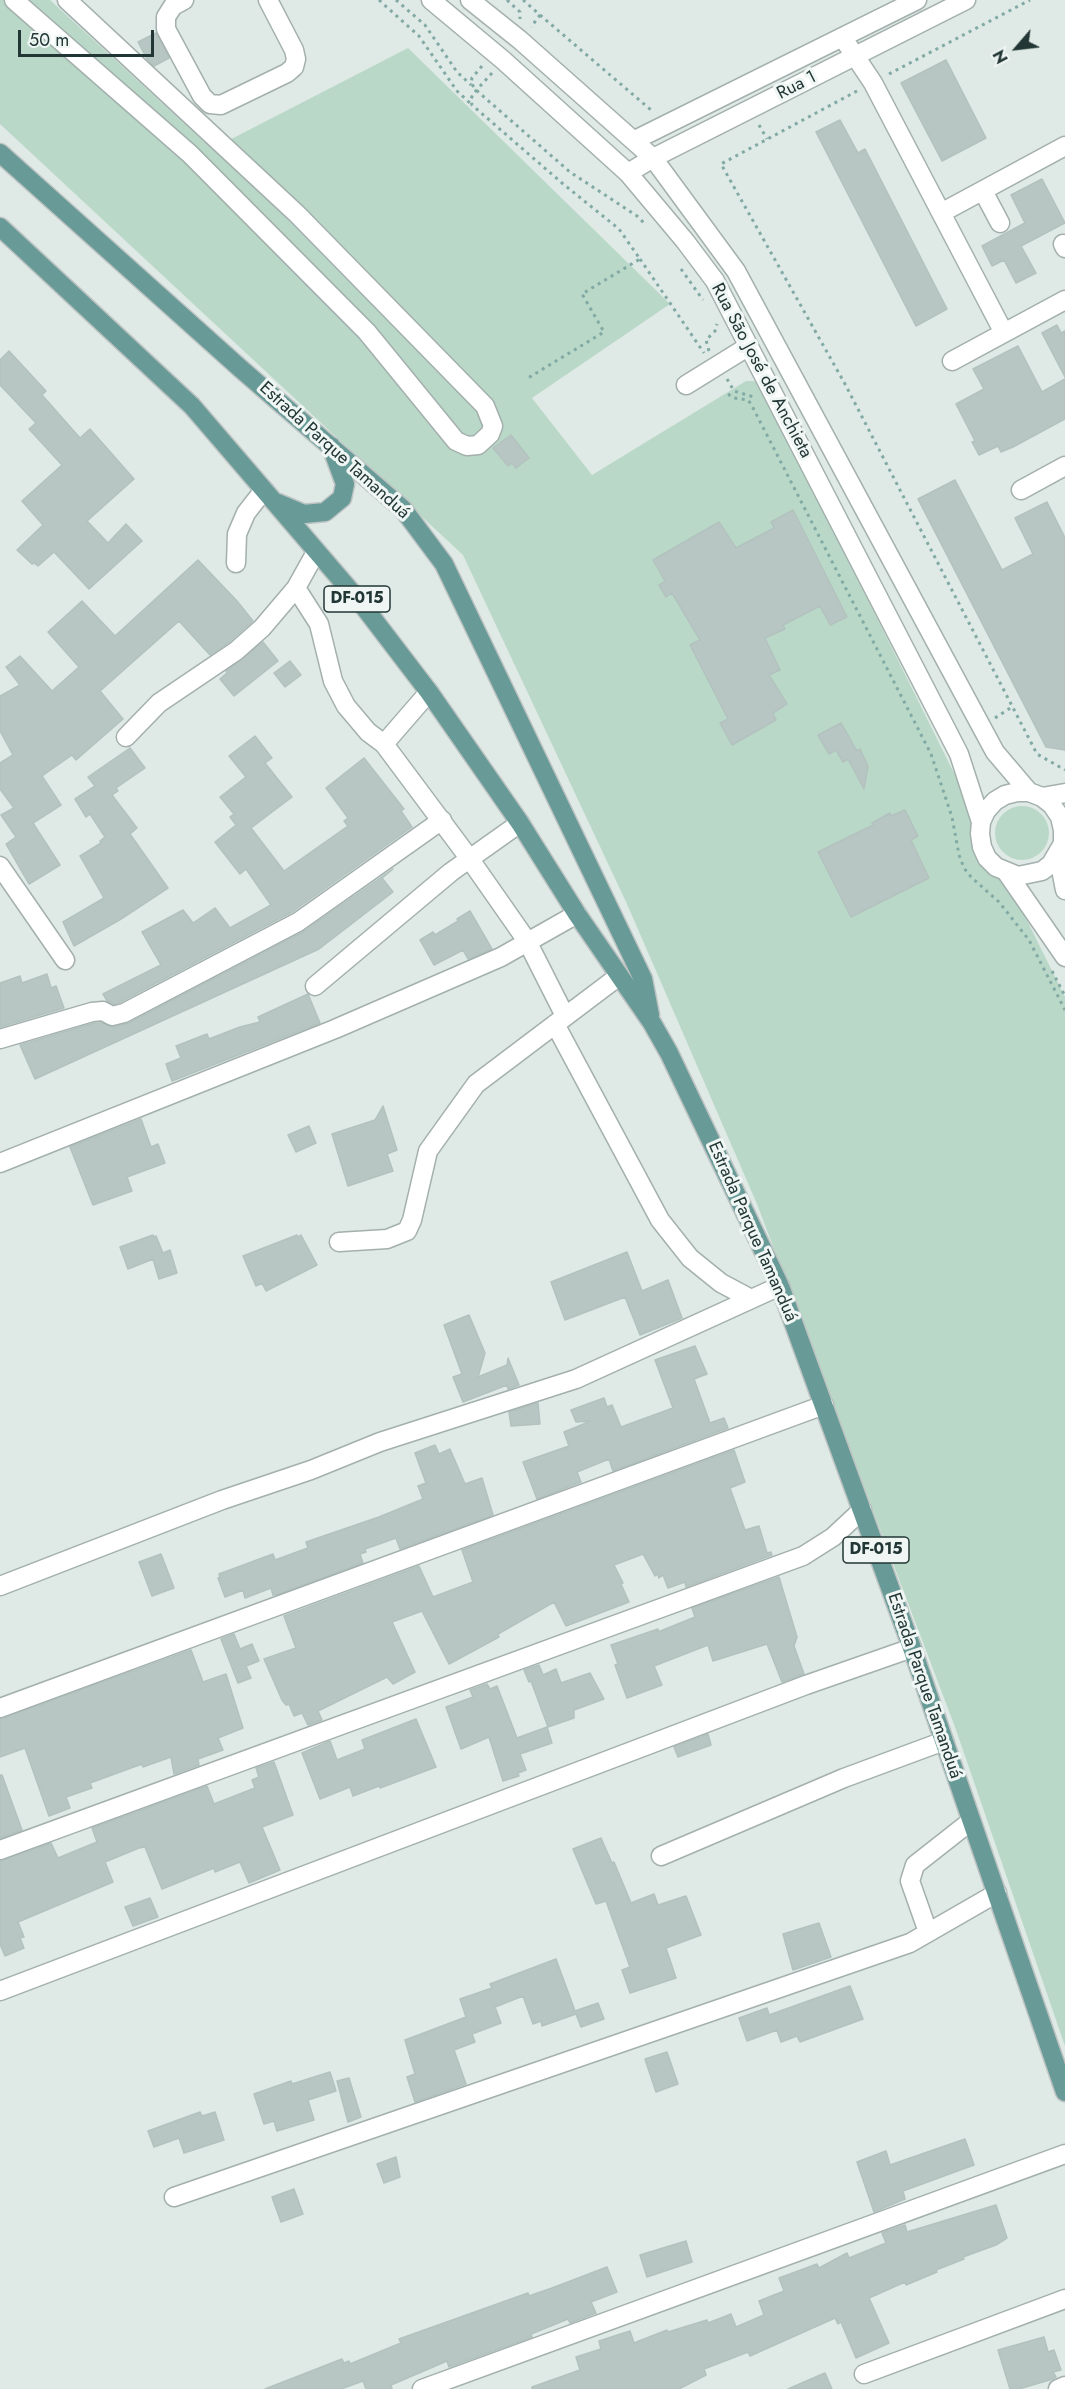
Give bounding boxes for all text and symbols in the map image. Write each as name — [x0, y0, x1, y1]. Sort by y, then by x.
scale bar — [21, 18, 158, 56]
north arrow — [987, 18, 1047, 78]
text: 50 m — [29, 27, 69, 53]
text: N — [988, 46, 1014, 68]
street label: Rua 1 — [774, 67, 820, 105]
street label: Rua São José de Anchieta — [706, 280, 816, 462]
street label: Estrada Parque Tamanduá — [254, 378, 414, 524]
road number: DF-015 — [324, 586, 390, 612]
street label: Estrada Parque Tamanduá — [703, 1139, 801, 1325]
road number: DF-015 — [843, 1537, 909, 1563]
street label: Estrada Parque Tamanduá — [882, 1590, 966, 1782]

